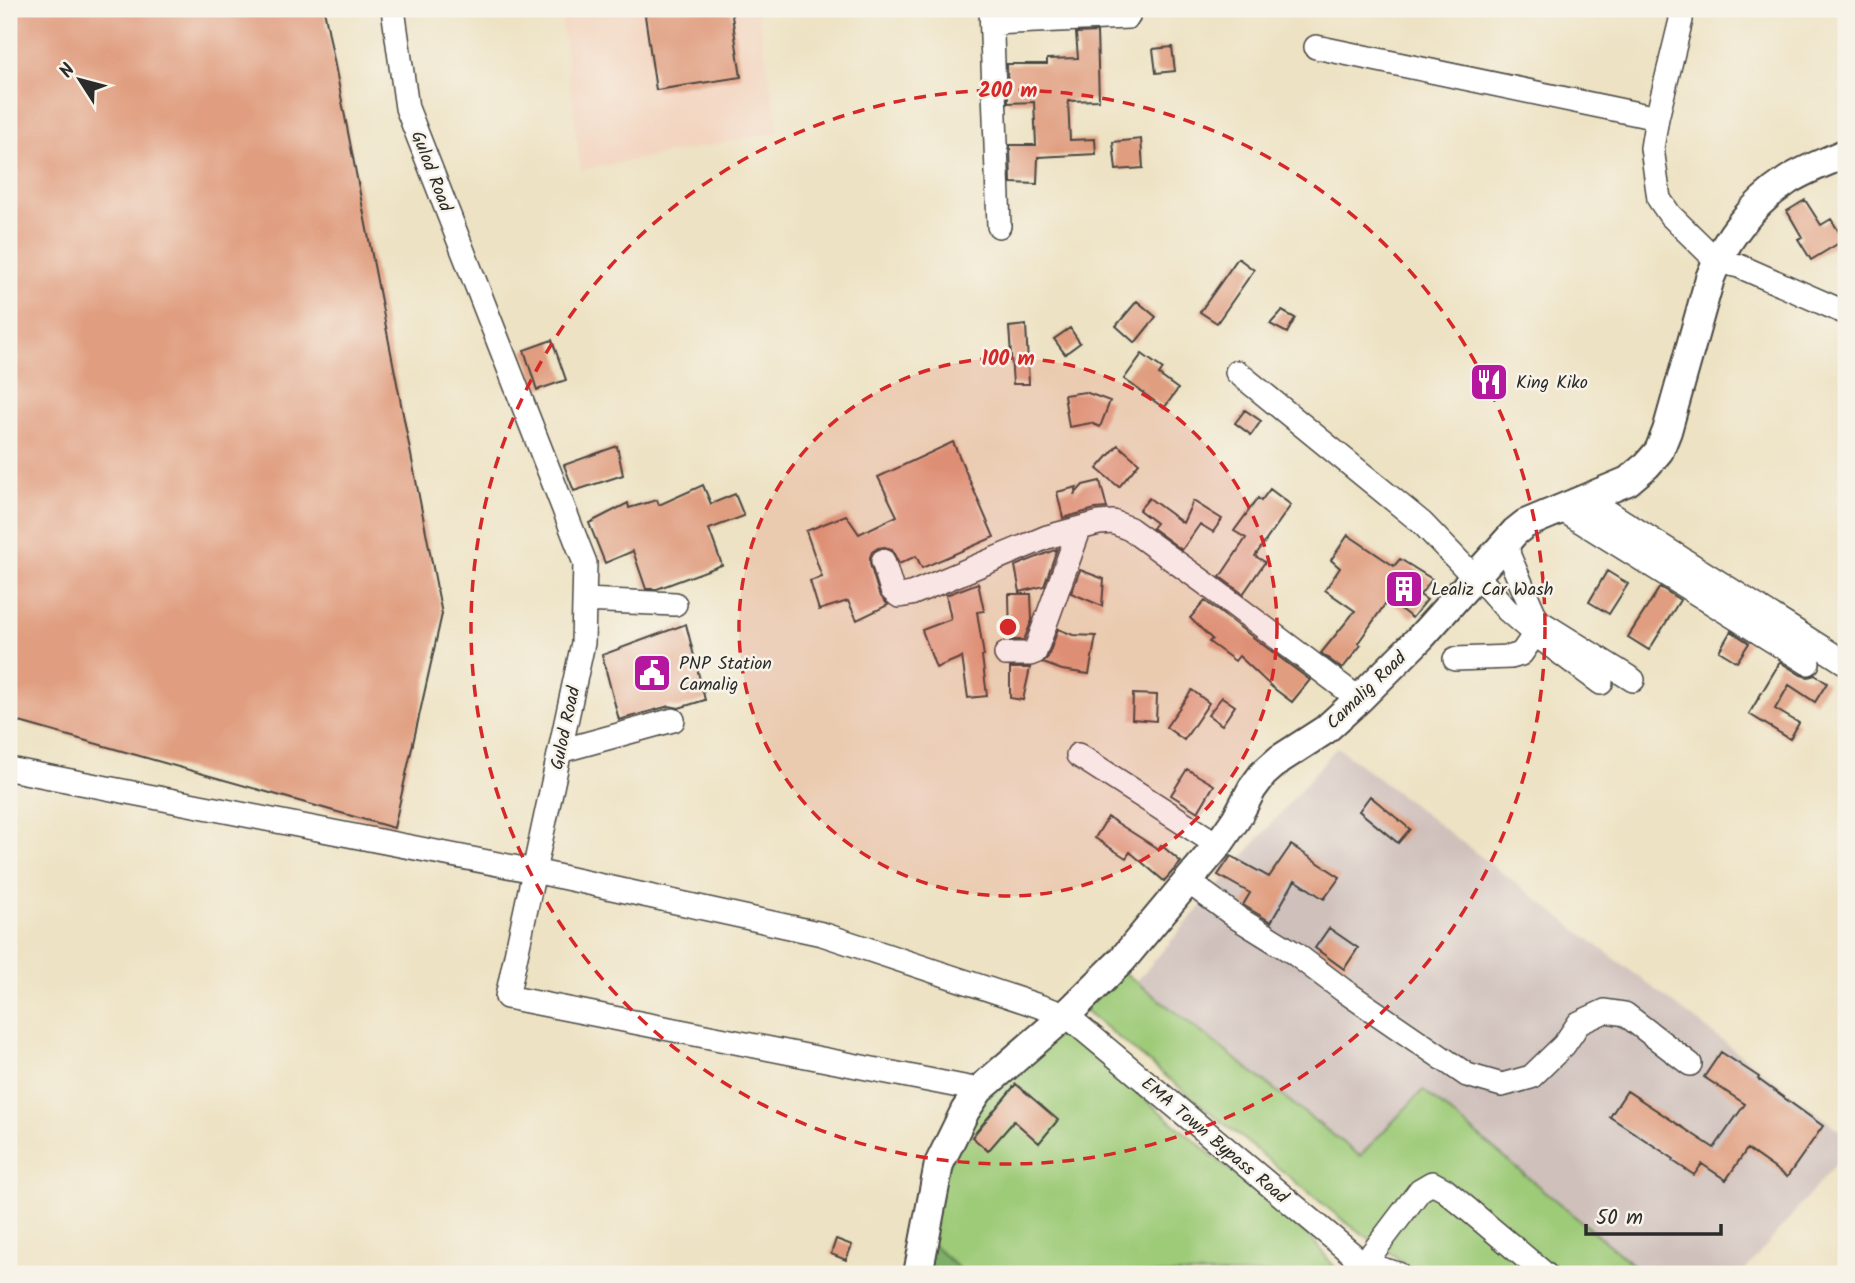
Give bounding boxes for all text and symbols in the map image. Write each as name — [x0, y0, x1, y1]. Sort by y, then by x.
north arrow — [46, 46, 116, 116]
text: N — [52, 58, 84, 85]
text: 200 m — [978, 75, 1038, 108]
street label: Gulod Road — [402, 127, 460, 217]
text: 100 m — [981, 343, 1035, 376]
restaurant icon: King Kiko — [1468, 361, 1510, 403]
place label: King Kiko — [1516, 369, 1588, 398]
building icon: Lealiz Car Wash — [1383, 568, 1425, 610]
place label: Lealiz Car Wash — [1431, 576, 1553, 605]
centre of rings — [996, 615, 1020, 639]
street label: Camalig Road — [1320, 644, 1415, 737]
place label: PNP Station Camalig — [679, 650, 772, 700]
public building icon: PNP Station Camalig — [631, 652, 673, 694]
street label: Gulod Road — [543, 683, 590, 773]
street label: EMA Town Bypass Road — [1134, 1071, 1295, 1212]
scale bar — [1586, 1192, 1720, 1236]
text: 50 m — [1596, 1202, 1643, 1235]

